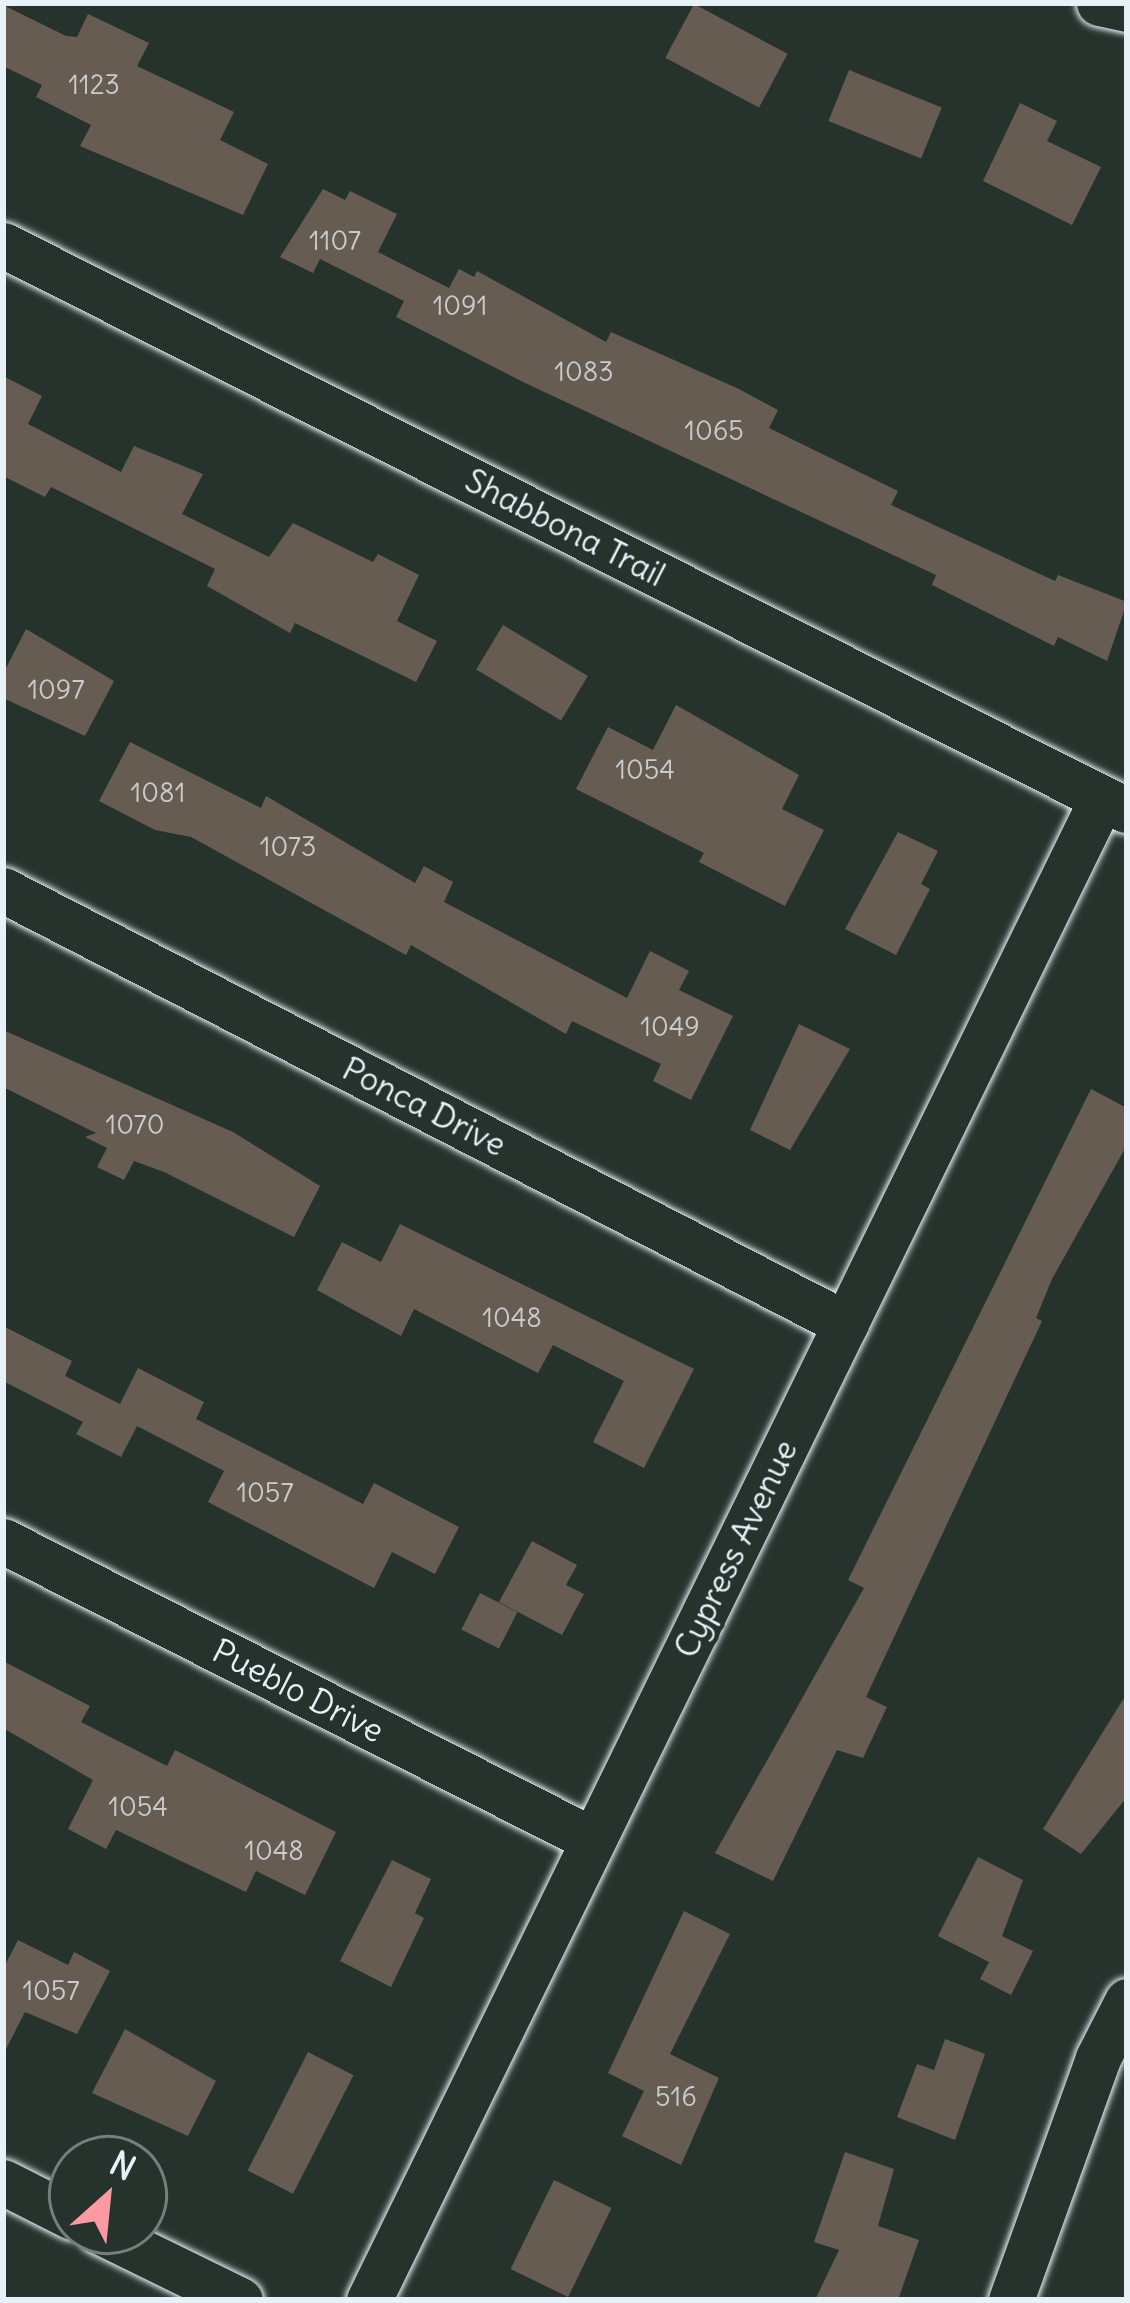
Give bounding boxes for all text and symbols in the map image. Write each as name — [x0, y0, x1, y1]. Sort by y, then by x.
house number: 1123 — [68, 69, 120, 101]
house number: 1107 — [309, 225, 361, 257]
house number: 1091 — [433, 290, 487, 322]
house number: 1083 — [554, 356, 614, 388]
house number: 1065 — [684, 415, 744, 447]
street label: Shabbona Trail — [459, 461, 671, 595]
house number: 1097 — [27, 674, 85, 706]
house number: 1054 — [615, 754, 675, 786]
house number: 1081 — [131, 777, 185, 809]
house number: 1073 — [260, 831, 316, 863]
house number: 1049 — [640, 1011, 700, 1043]
street label: Ponca Drive — [336, 1049, 512, 1165]
house number: 1070 — [105, 1109, 165, 1141]
house number: 1048 — [482, 1302, 542, 1334]
street label: Cypress Avenue — [666, 1434, 806, 1664]
house number: 1057 — [236, 1477, 294, 1509]
street label: Pueblo Drive — [206, 1631, 390, 1751]
house number: 1054 — [108, 1791, 168, 1823]
house number: 1048 — [244, 1835, 304, 1867]
house number: 1057 — [22, 1975, 80, 2007]
house number: 516 — [655, 2081, 697, 2113]
north arrow — [48, 2135, 168, 2255]
text: N — [103, 2142, 143, 2189]

